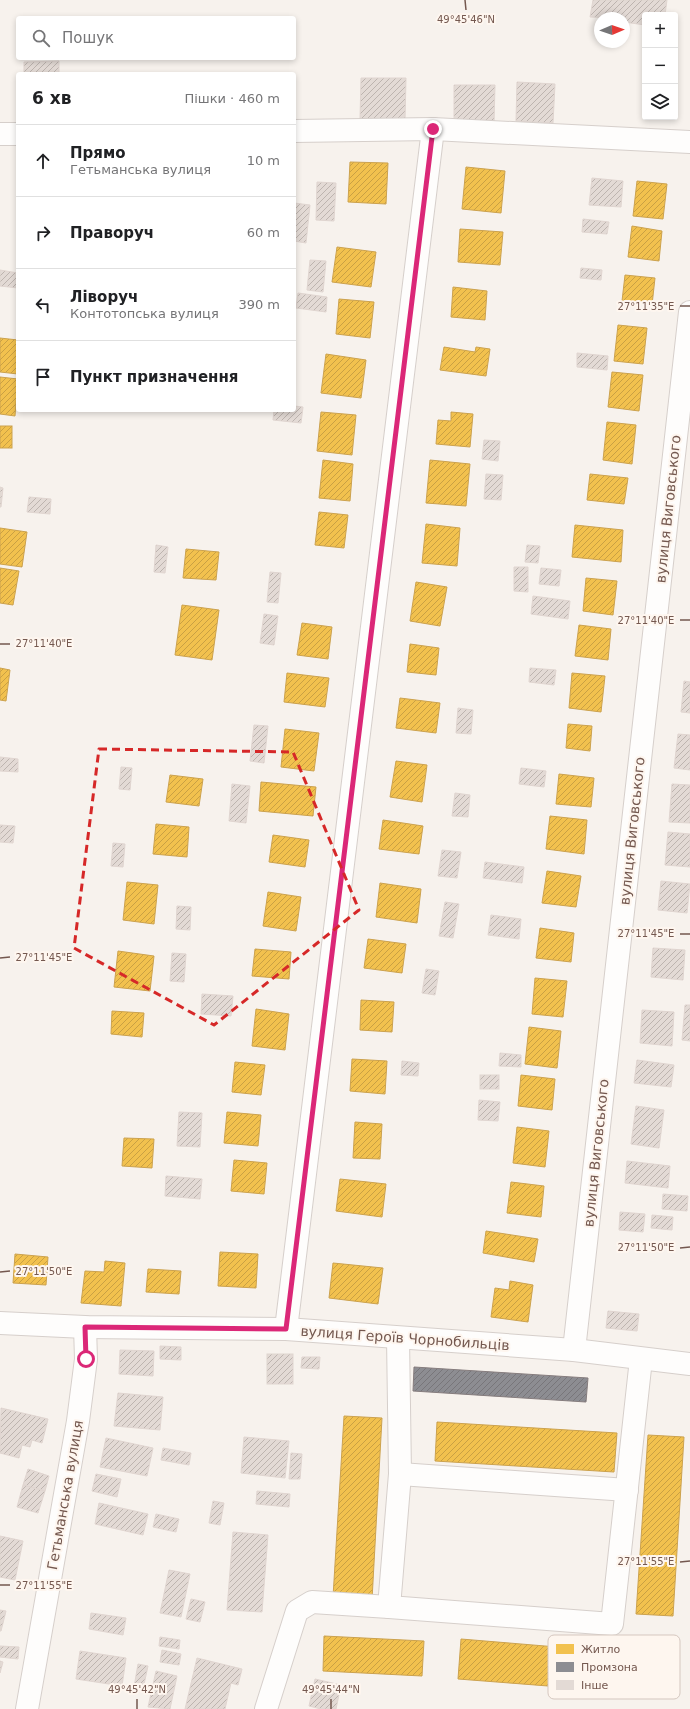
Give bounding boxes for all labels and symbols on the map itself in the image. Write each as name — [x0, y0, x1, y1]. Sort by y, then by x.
north arrow — [594, 12, 630, 48]
text: 49°45'46"N — [437, 14, 495, 25]
route end — [424, 120, 442, 138]
text: 27°11'35"E — [618, 301, 674, 312]
street label: вулиця Виговського — [652, 434, 684, 584]
text: 27°11'40"E — [618, 615, 674, 626]
text: 27°11'40"E — [16, 638, 72, 649]
street label: вулиця Виговського — [616, 756, 648, 906]
text: 27°11'45"E — [618, 928, 674, 939]
text: 27°11'45"E — [16, 952, 72, 963]
street label: вулиця Виговського — [580, 1078, 612, 1228]
text: 27°11'50"E — [618, 1242, 674, 1253]
text: 27°11'50"E — [16, 1266, 72, 1277]
street label: вулиця Героїв Чорнобильців — [300, 1323, 510, 1353]
route start — [77, 1350, 95, 1368]
street label: Гетьманська вулиця — [44, 1419, 86, 1571]
text: 27°11'55"E — [618, 1556, 674, 1567]
text: 27°11'55"E — [16, 1580, 72, 1591]
legend — [548, 1635, 680, 1699]
text: Житло — [581, 1643, 620, 1656]
text: Промзона — [581, 1661, 638, 1674]
text: Інше — [581, 1679, 609, 1692]
text: 49°45'42"N — [108, 1684, 166, 1695]
text: 49°45'44"N — [302, 1684, 360, 1695]

